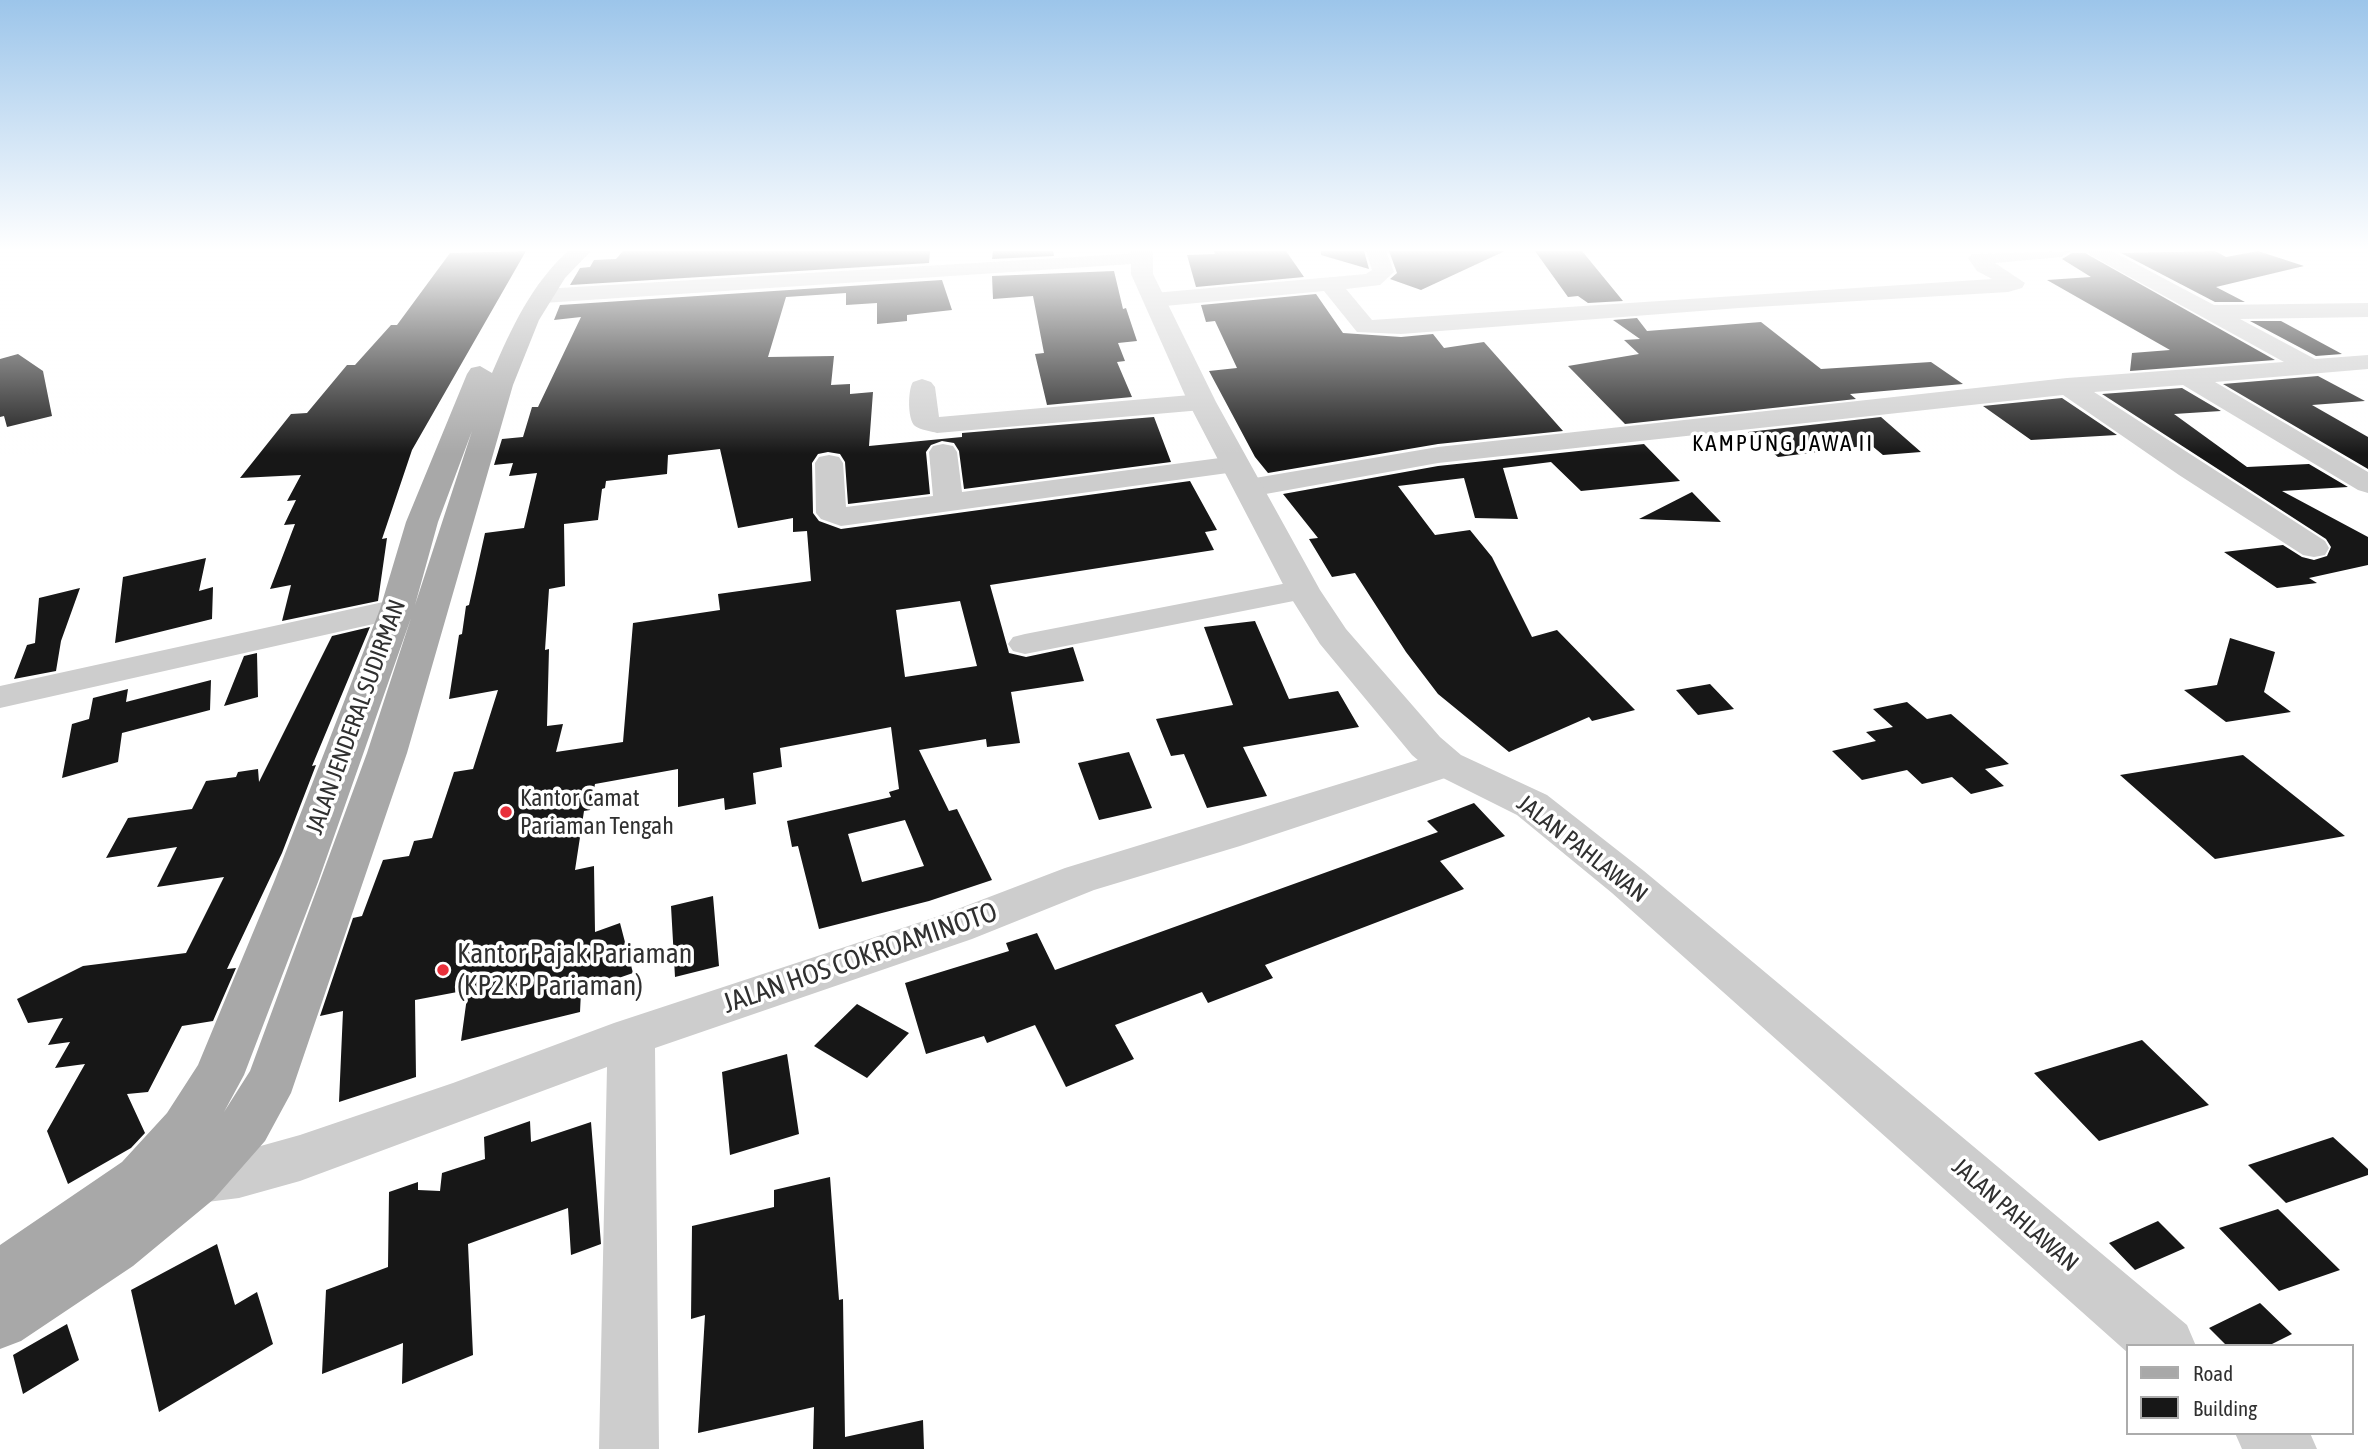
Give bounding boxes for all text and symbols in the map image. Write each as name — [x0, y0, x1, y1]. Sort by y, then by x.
district label: KAMPUNG JAWA II — [1694, 430, 1872, 458]
street label: JALAN JENDERAL SUDIRMAN — [300, 596, 412, 838]
place label: Kantor Camat Pariaman Tengah — [520, 784, 674, 840]
street label: JALAN PAHLAWAN — [1511, 789, 1653, 909]
marker: Kantor Camat Pariaman Tengah — [498, 804, 514, 820]
street label: JALAN HOS COKROAMINOTO — [718, 895, 1002, 1021]
place label: Kantor Pajak Pariaman (KP2KP Pariaman) — [457, 937, 692, 1003]
marker: Kantor Pajak Pariaman (KP2KP Pariaman) — [435, 962, 451, 978]
street label: JALAN PAHLAWAN — [1946, 1152, 2084, 1278]
legend — [2126, 1344, 2354, 1435]
text: Road — [2193, 1361, 2233, 1385]
text: Building — [2193, 1396, 2257, 1420]

